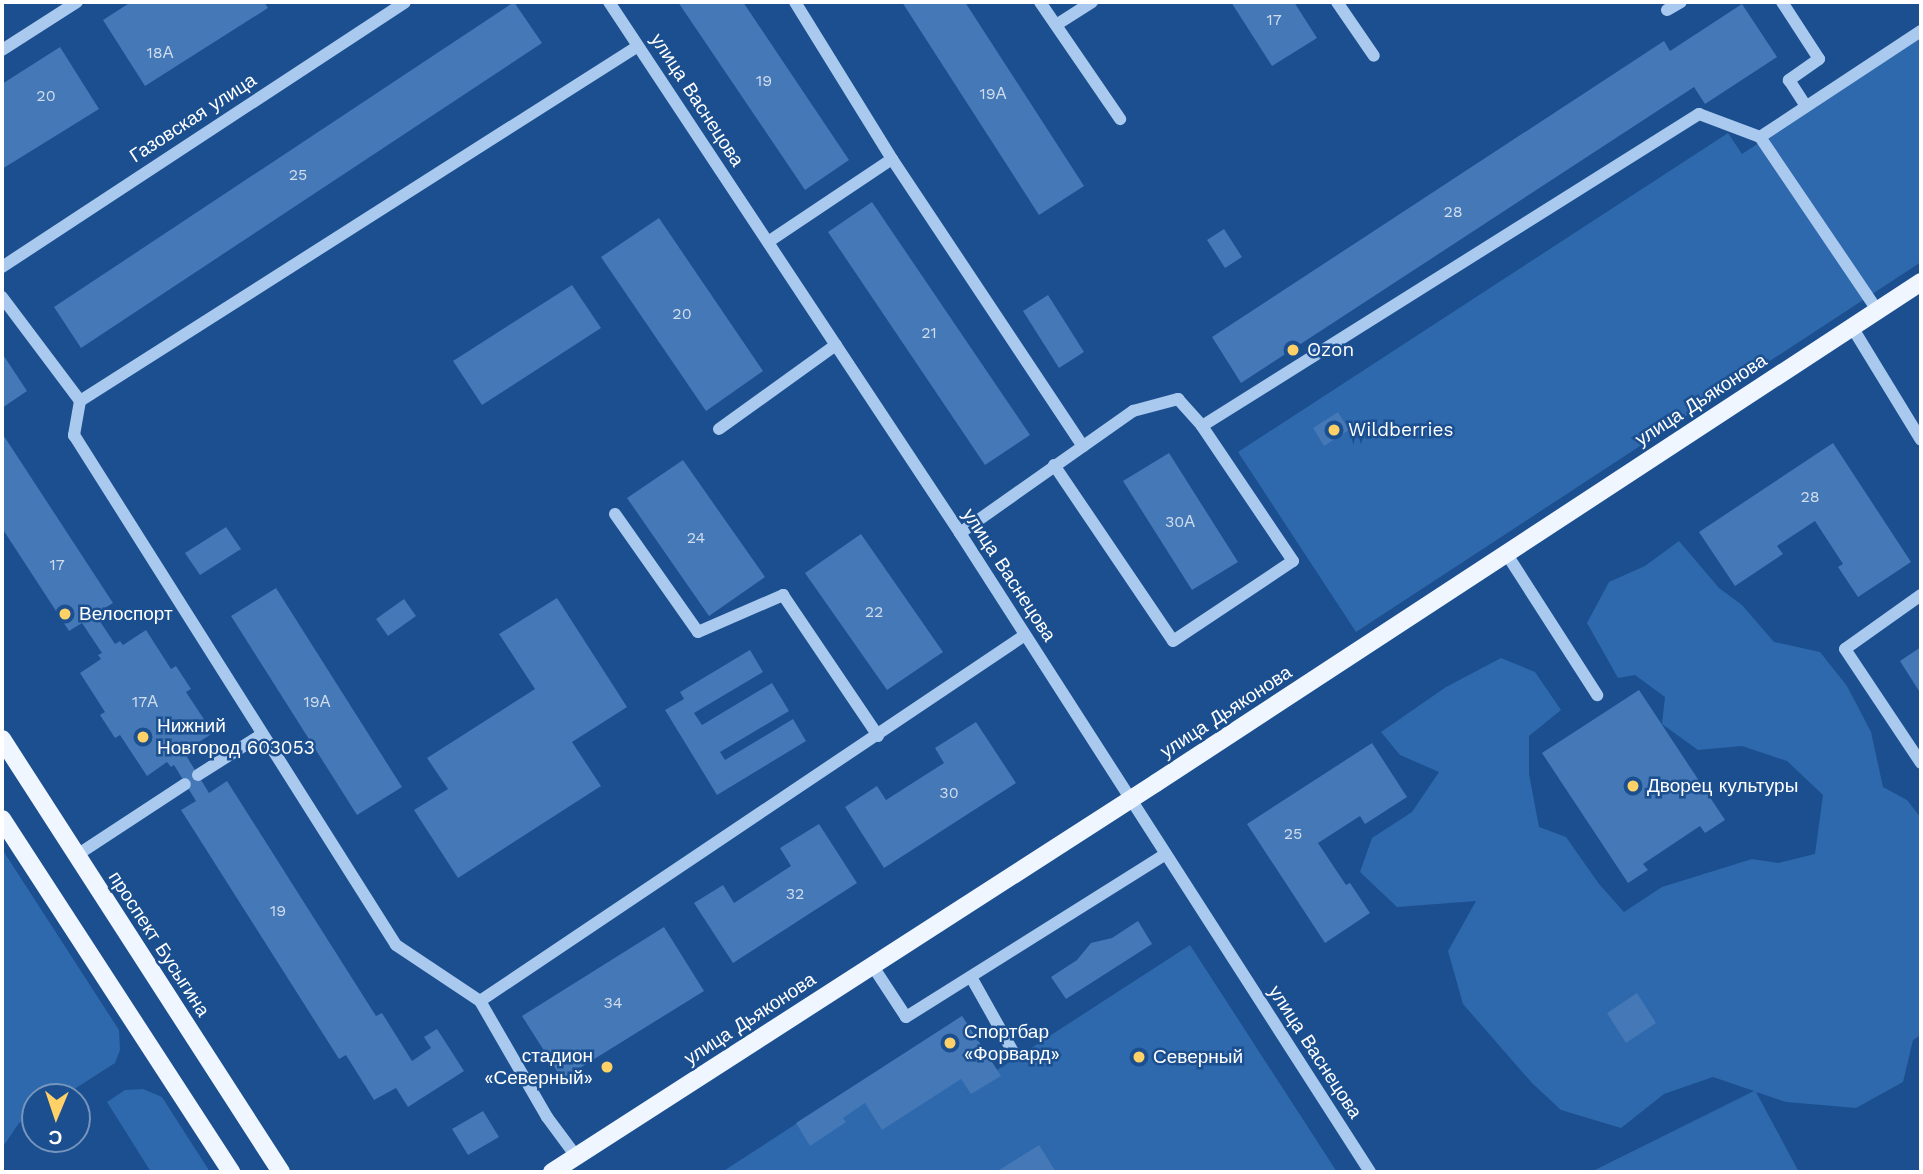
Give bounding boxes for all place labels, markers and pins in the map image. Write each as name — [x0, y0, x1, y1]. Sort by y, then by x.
place label: Ozon — [1307, 339, 1354, 361]
marker: Ozon — [1285, 342, 1301, 358]
place label: Wildberries — [1348, 419, 1453, 441]
marker: Wildberries — [1326, 422, 1342, 438]
place label: Велоспорт — [79, 603, 173, 625]
marker: Велоспорт — [57, 606, 73, 622]
place label: Нижний Новгород 603053 — [157, 715, 315, 759]
marker: Нижний Новгород 603053 — [135, 729, 151, 745]
place label: Дворец культуры — [1647, 775, 1798, 797]
marker: Дворец культуры — [1625, 778, 1641, 794]
place label: Спортбар «Форвард» — [964, 1021, 1060, 1065]
marker: Спортбар «Форвард» — [942, 1035, 958, 1051]
place label: стадион «Северный» — [484, 1045, 593, 1089]
place label: Северный — [1153, 1046, 1243, 1068]
marker: Северный — [1131, 1049, 1147, 1065]
marker: стадион «Северный» — [599, 1059, 615, 1075]

